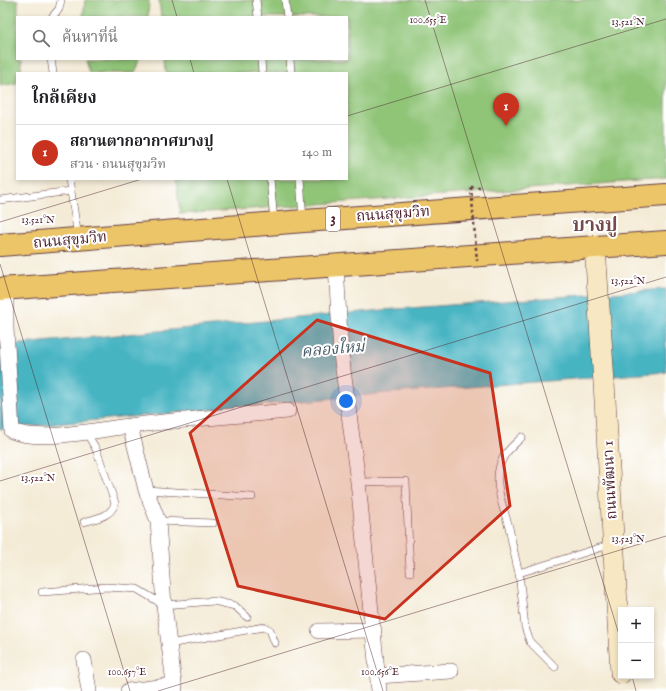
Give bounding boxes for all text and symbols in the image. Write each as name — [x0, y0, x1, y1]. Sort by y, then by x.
text: 100.655°E — [409, 14, 447, 27]
search box — [16, 16, 348, 60]
text: 13.521°N — [611, 16, 645, 29]
icon: search — [30, 27, 52, 49]
text: ค้นหาที่นี่ — [62, 28, 118, 47]
text: ใกล้เคียง — [32, 88, 97, 109]
pin: 1 — [493, 93, 519, 126]
text: สถานตากอากาศบางปู — [70, 132, 214, 151]
text: 1 — [43, 144, 47, 161]
text: 140 m — [302, 144, 332, 161]
text: สวน · ถนนสุขุมวิท — [70, 156, 166, 173]
street label: ถนนสุขุมวิท — [355, 202, 431, 227]
road number: 3 — [326, 207, 340, 231]
text: 13.521°N — [21, 214, 55, 227]
district label: บางปู — [573, 214, 617, 238]
street label: ถนนสุขุมวิท — [32, 227, 108, 254]
text: 13.522°N — [611, 275, 646, 288]
water label: คลองใหม่ — [300, 334, 367, 363]
your location — [336, 391, 356, 411]
street label: ถนนพัฒนา 1 — [598, 440, 622, 520]
text: 13.522°N — [21, 472, 56, 485]
text: 13.523°N — [611, 533, 645, 546]
map controls — [618, 607, 654, 679]
button: + — [618, 607, 654, 643]
button: − — [618, 643, 654, 679]
text: 100.657°E — [108, 666, 146, 679]
text: 100.656°E — [361, 666, 399, 679]

